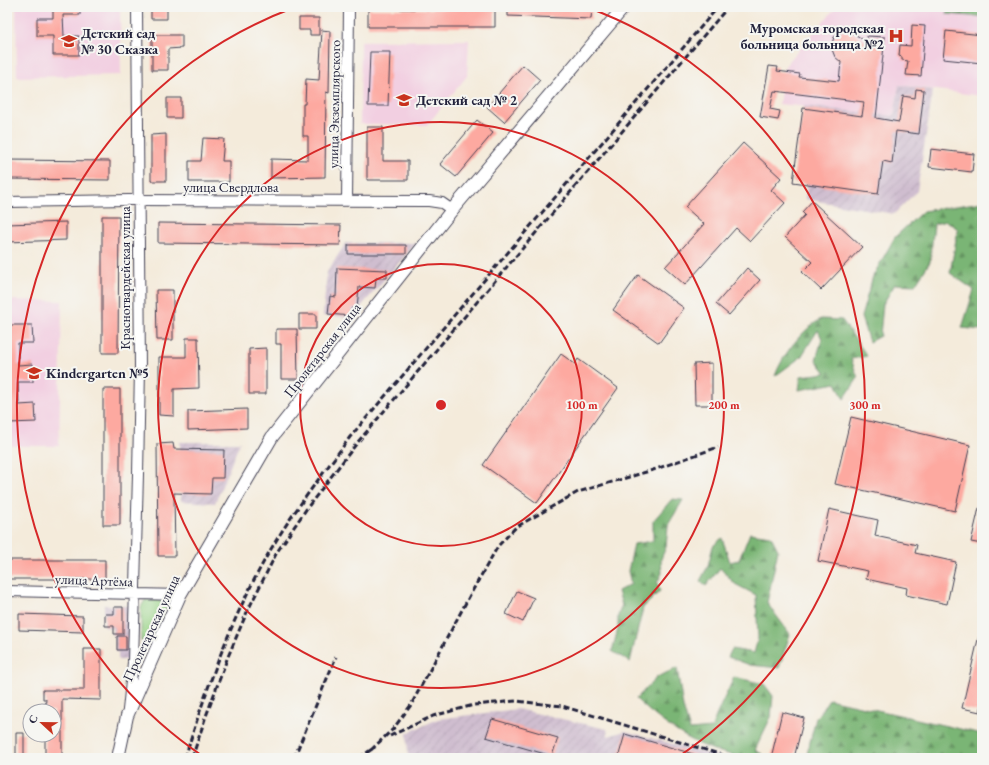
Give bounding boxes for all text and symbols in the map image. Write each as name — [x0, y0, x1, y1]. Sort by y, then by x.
place label: Муромская городская больница больница №2 — [741, 19, 885, 53]
place label: Детский сад № 30 Сказка — [81, 24, 159, 58]
hospital icon: Муромская городская больница больница №2 — [887, 27, 905, 45]
school or university icon: Детский сад № 30 Сказка — [60, 32, 78, 50]
street label: улица Экземплярского — [324, 39, 344, 169]
school or university icon: Детский сад № 2 — [395, 91, 413, 109]
place label: Детский сад № 2 — [416, 91, 518, 109]
street label: улица Свердлова — [183, 178, 279, 196]
street label: Красногвардейская улица — [116, 206, 134, 350]
street label: Пролетарская улица — [279, 299, 365, 401]
school or university icon: Kindergarten №5 — [25, 364, 43, 382]
place label: Kindergarten №5 — [46, 364, 149, 382]
text: 100 m — [566, 397, 598, 413]
text: 200 m — [708, 397, 740, 413]
text: 300 m — [849, 397, 881, 413]
centre of rings — [434, 398, 448, 412]
street label: улица Артёма — [55, 570, 134, 590]
street label: Пролетарская улица — [118, 571, 184, 684]
north arrow — [22, 703, 62, 743]
text: С — [25, 713, 41, 725]

